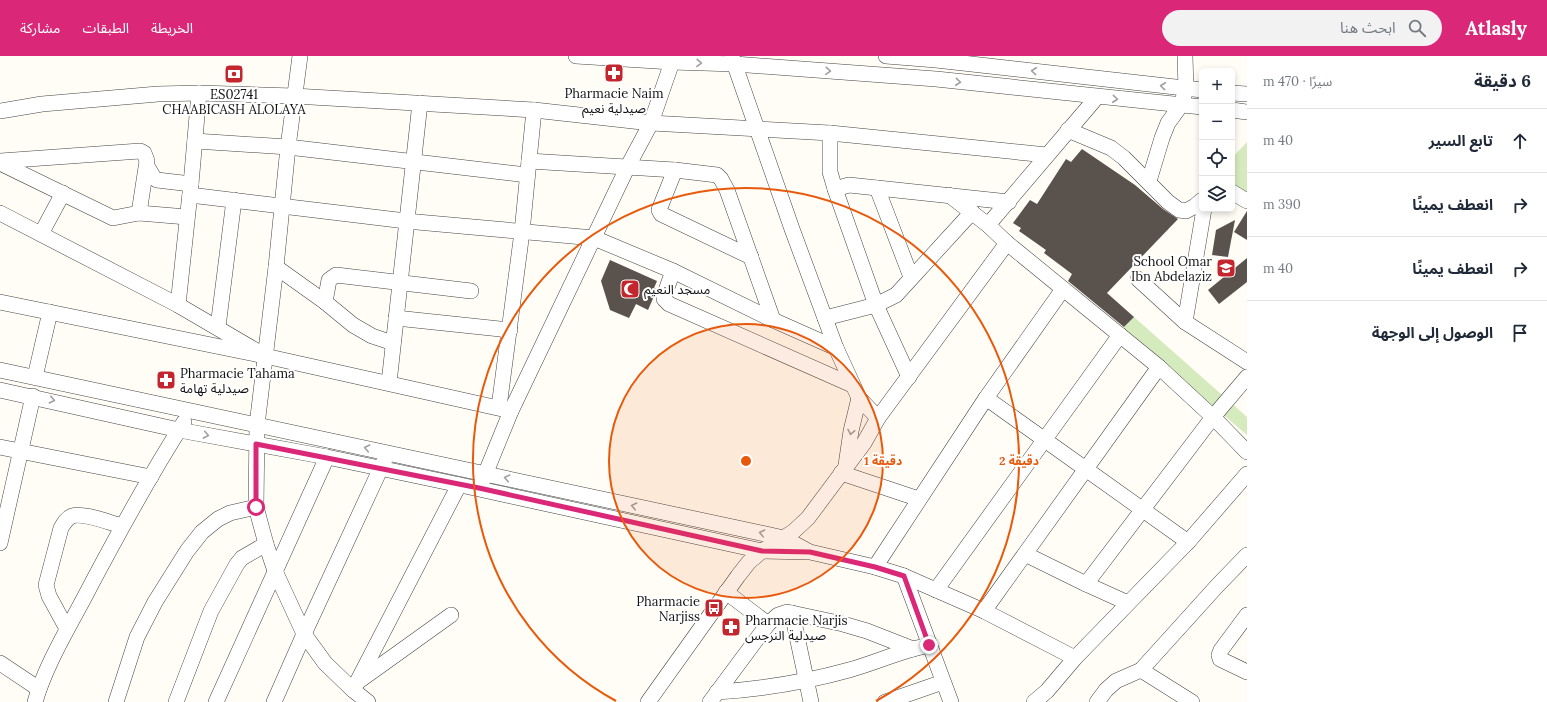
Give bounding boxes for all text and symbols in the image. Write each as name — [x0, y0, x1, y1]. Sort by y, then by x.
search box — [1162, 10, 1442, 46]
text: Atlasly — [1466, 16, 1527, 40]
icon: search — [1406, 17, 1428, 39]
text: ابحث هنا — [1340, 18, 1396, 37]
text: مشاركة — [20, 19, 60, 37]
text: الطبقات — [82, 19, 129, 37]
text: الخريطة — [151, 19, 193, 37]
one-way arrow — [696, 59, 702, 67]
pharmacy icon: Pharmacie Naim صيدلية نعيم — [603, 62, 625, 84]
bank icon: ES02741 CHAABICASH ALOLAYA — [223, 63, 245, 85]
one-way arrow — [825, 67, 831, 76]
one-way arrow — [1031, 67, 1037, 76]
map controls — [1199, 68, 1235, 212]
button: + — [1199, 68, 1235, 104]
text: 6 دقيقة — [1474, 70, 1531, 92]
text: سيرًا · 470 m — [1263, 73, 1332, 90]
one-way arrow — [955, 77, 961, 86]
one-way arrow — [1160, 82, 1166, 91]
place label: Pharmacie Naim صيدلية نعيم — [564, 85, 664, 119]
place label: ES02741 CHAABICASH ALOLAYA — [162, 86, 307, 118]
one-way arrow — [1112, 94, 1118, 103]
button: − — [1199, 104, 1235, 140]
icon: ahead — [1509, 130, 1531, 152]
text: تابع السير — [1429, 131, 1493, 150]
text: 40 m — [1263, 132, 1293, 149]
button: locate — [1199, 140, 1235, 176]
button: layers — [1199, 176, 1235, 212]
icon: right — [1509, 194, 1531, 216]
text: انعطف يمينًا — [1412, 195, 1493, 214]
text: 390 m — [1263, 196, 1301, 213]
place label: School Omar Ibn Abdelaziz — [1131, 253, 1212, 285]
school or university icon: School Omar Ibn Abdelaziz — [1215, 257, 1237, 279]
icon: right — [1509, 258, 1531, 280]
text: انعطف يمينًا — [1412, 259, 1493, 278]
text: 40 m — [1263, 260, 1293, 277]
mosque icon: مسجد النعيم — [619, 278, 641, 300]
place label: مسجد النعيم — [644, 281, 711, 300]
icon: arrive — [1509, 322, 1531, 344]
text: الوصول إلى الوجهة — [1372, 323, 1493, 342]
place label: Pharmacie Tahama صيدلية تهامة — [180, 365, 295, 397]
pharmacy icon: Pharmacie Tahama صيدلية تهامة — [155, 369, 177, 391]
one-way arrow — [49, 396, 55, 404]
one-way arrow — [847, 428, 856, 435]
one-way arrow — [203, 430, 209, 438]
one-way arrow — [363, 444, 370, 452]
text: 1 دقيقة — [864, 453, 902, 468]
text: 2 دقيقة — [999, 453, 1039, 468]
centre of rings — [739, 454, 753, 468]
one-way arrow — [504, 475, 511, 483]
route start — [247, 498, 265, 516]
one-way arrow — [631, 502, 638, 510]
one-way arrow — [758, 529, 765, 537]
place label: Pharmacie Narjiss — [636, 593, 700, 625]
bus stop icon: Pharmacie Narjiss — [703, 597, 725, 619]
place label: Pharmacie Narjis صيدلية النرجس — [745, 612, 848, 644]
pharmacy icon: Pharmacie Narjis صيدلية النرجس — [720, 616, 742, 638]
route end — [920, 636, 938, 654]

